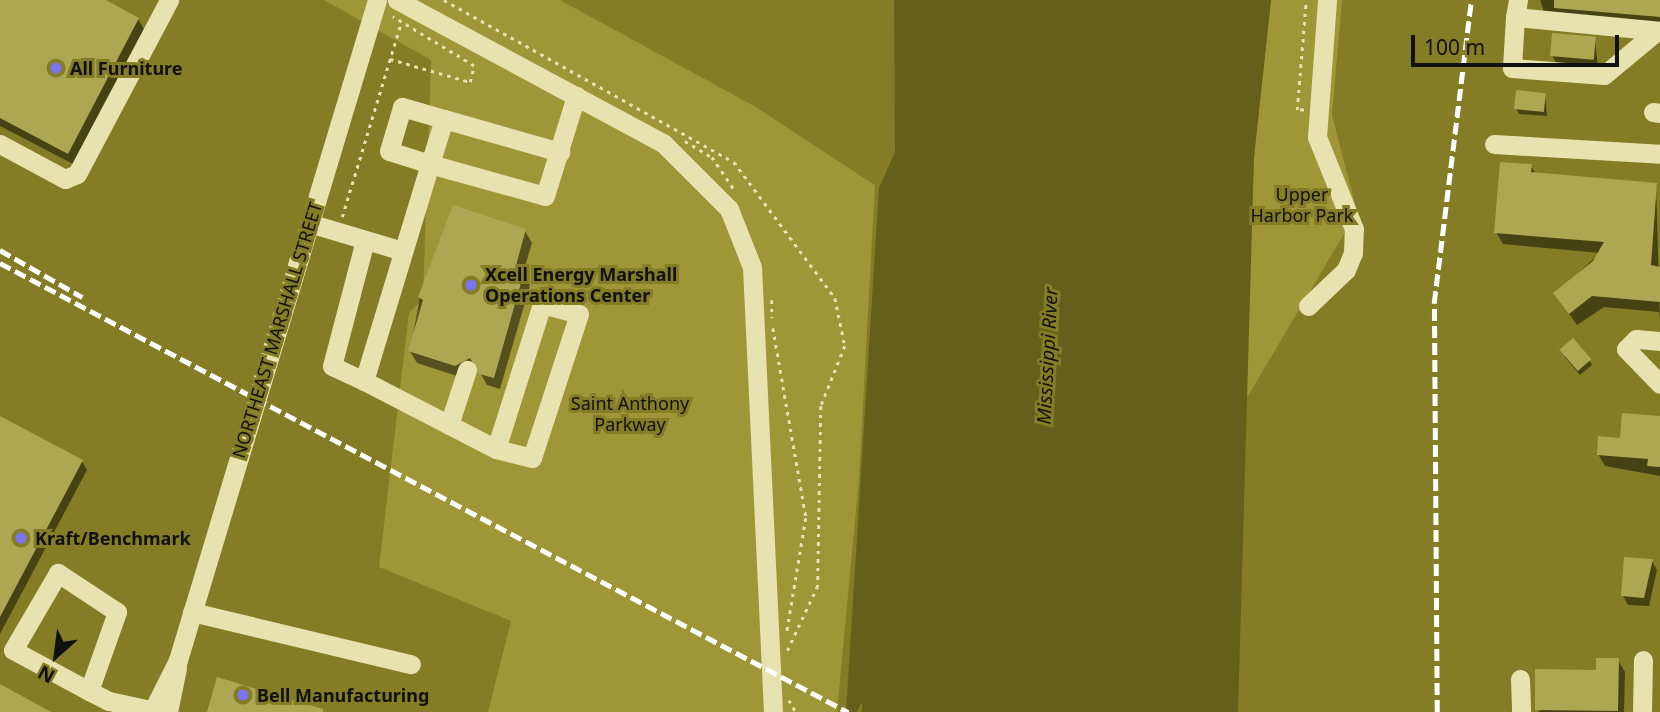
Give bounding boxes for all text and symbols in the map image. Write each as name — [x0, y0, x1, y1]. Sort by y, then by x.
scale bar — [1415, 21, 1623, 65]
text: 100 m — [1424, 33, 1485, 61]
place label: All Furniture — [70, 57, 183, 79]
marker: All Furniture — [48, 60, 64, 76]
park label: Upper Harbor Park — [1251, 184, 1353, 227]
street label: NORTHEAST MARSHALL STREET — [228, 199, 326, 461]
place label: Xcell Energy Marshall Operations Center — [485, 264, 677, 306]
marker: Xcell Energy Marshall Operations Center — [463, 277, 479, 293]
water label: Mississippi River — [1033, 287, 1063, 425]
park label: Saint Anthony Parkway — [571, 393, 689, 436]
place label: Kraft/Benchmark — [35, 527, 191, 549]
marker: Kraft/Benchmark — [13, 530, 29, 546]
north arrow — [21, 621, 91, 691]
text: N — [33, 659, 59, 690]
place label: Bell Manufacturing — [257, 684, 429, 706]
marker: Bell Manufacturing — [235, 687, 251, 703]

